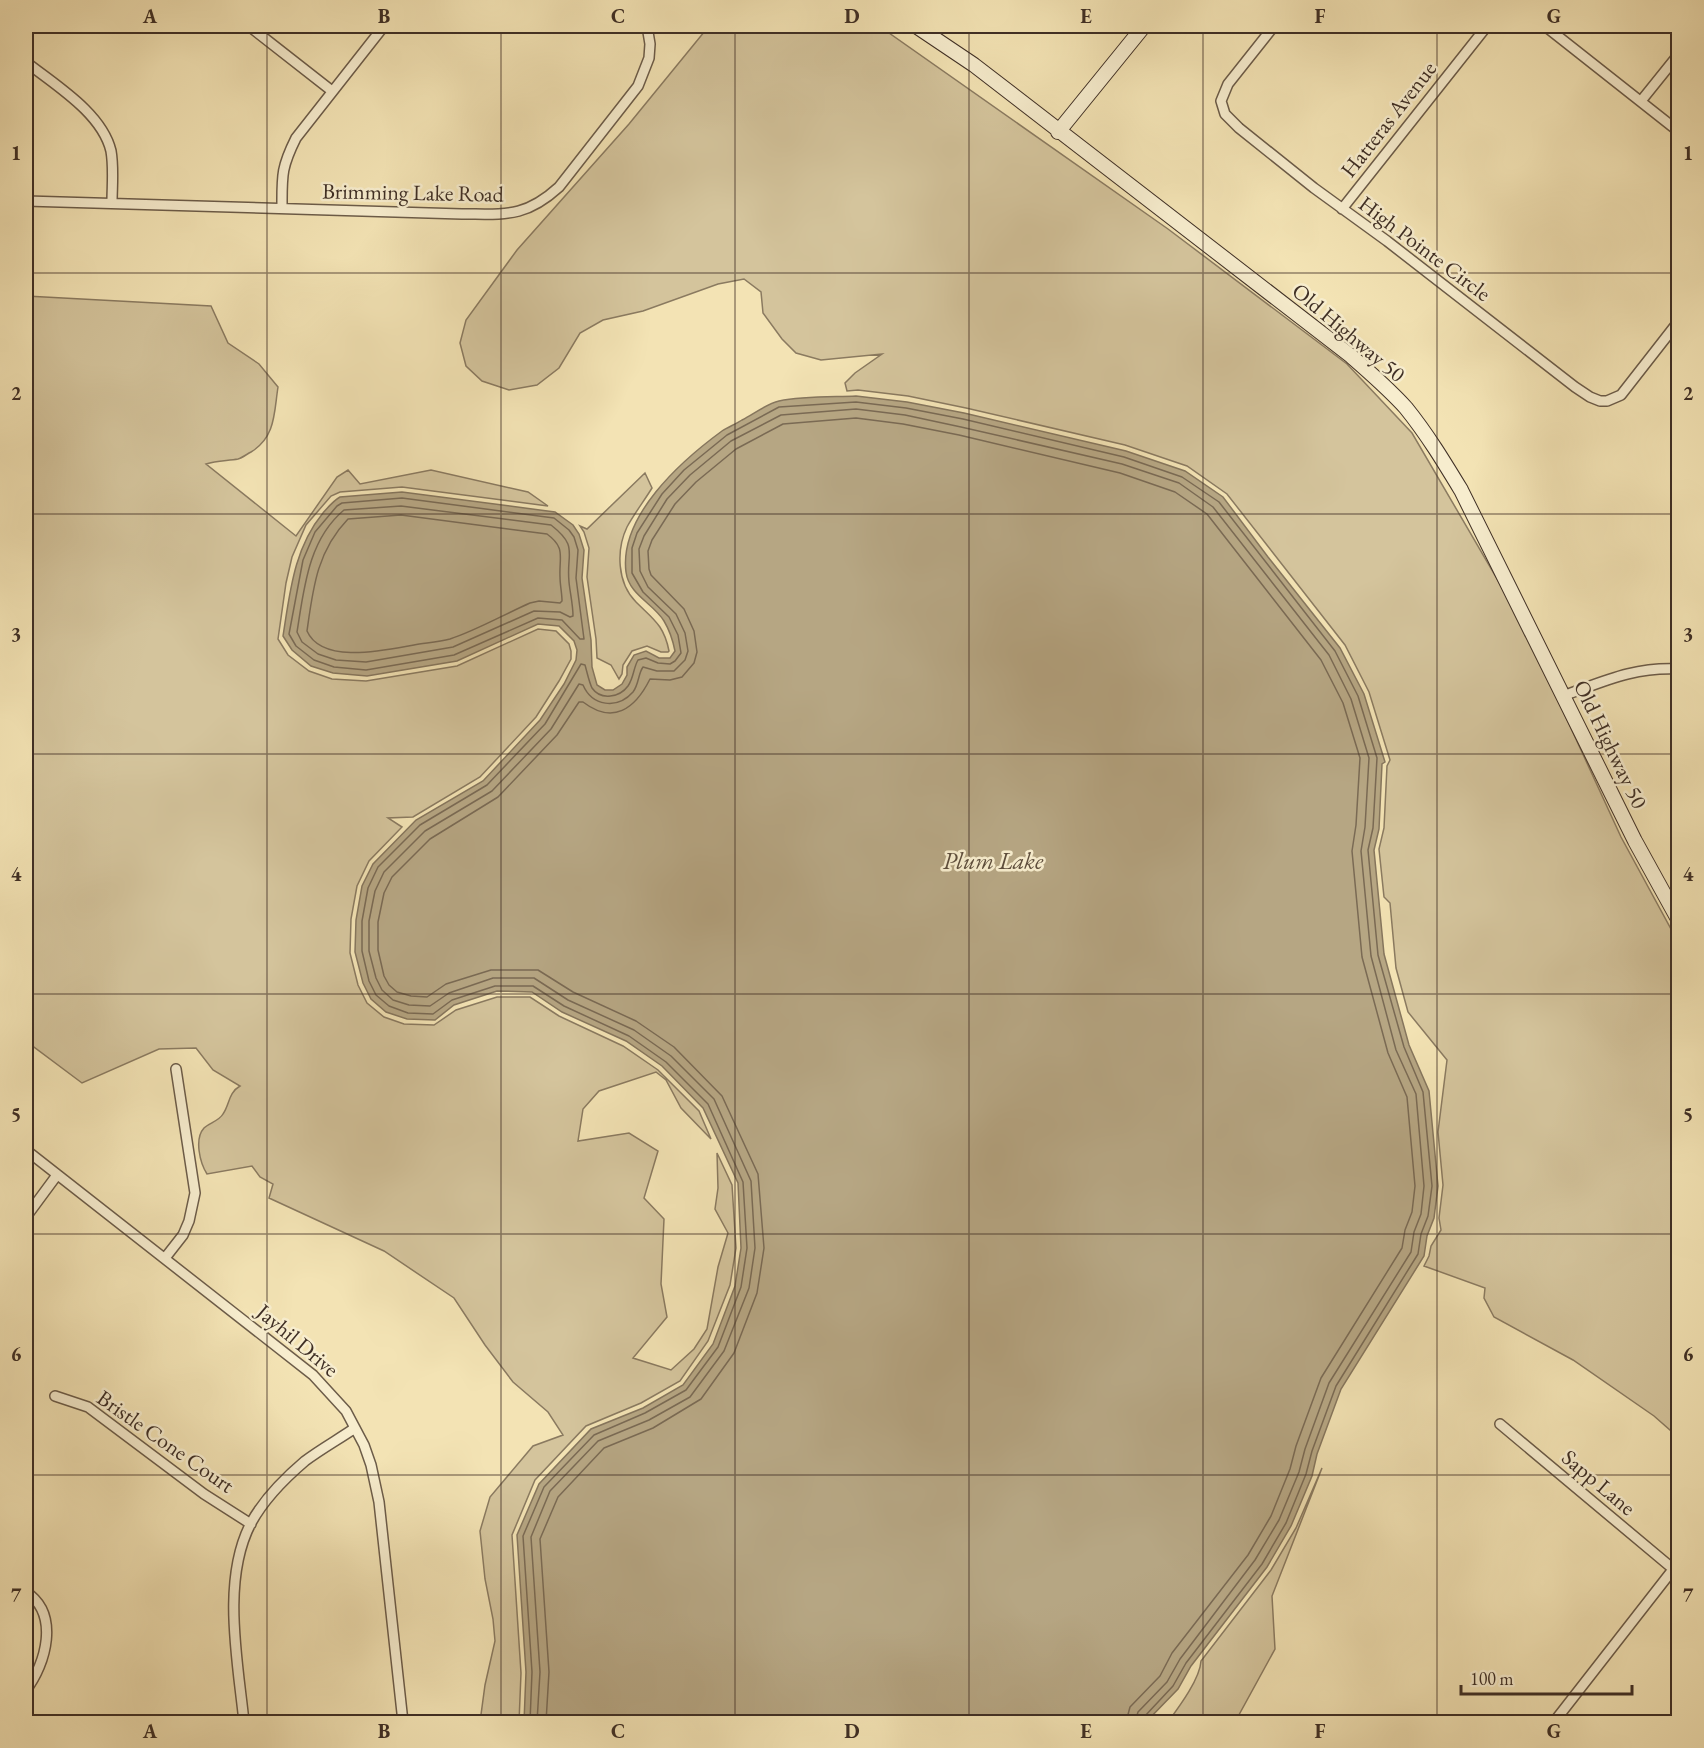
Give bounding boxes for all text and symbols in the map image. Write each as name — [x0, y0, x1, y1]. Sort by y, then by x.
text: A — [142, 3, 158, 29]
text: B — [378, 3, 390, 29]
text: C — [611, 3, 625, 29]
text: D — [844, 3, 860, 29]
text: E — [1080, 3, 1092, 29]
text: F — [1315, 3, 1326, 29]
text: G — [1547, 3, 1561, 29]
street label: Hatteras Avenue — [1334, 55, 1443, 183]
text: 1 — [11, 140, 21, 166]
text: 1 — [1683, 140, 1693, 166]
street label: Brimming Lake Road — [322, 176, 505, 209]
street label: High Pointe Circle — [1353, 189, 1497, 308]
street label: Old Highway 50 — [1286, 276, 1412, 389]
text: 2 — [11, 380, 22, 406]
text: 2 — [1683, 380, 1694, 406]
text: 3 — [11, 621, 21, 647]
text: 3 — [1683, 621, 1693, 647]
street label: Old Highway 50 — [1567, 675, 1654, 814]
water label: Plum Lake — [943, 845, 1044, 876]
text: 4 — [11, 861, 22, 887]
text: 4 — [1683, 861, 1694, 887]
text: 5 — [11, 1101, 21, 1127]
text: 5 — [1683, 1101, 1693, 1127]
street label: Jayhil Drive — [249, 1296, 345, 1384]
text: 6 — [11, 1341, 22, 1367]
text: 6 — [1683, 1341, 1694, 1367]
street label: Bristle Cone Court — [91, 1383, 240, 1500]
street label: Sapp Lane — [1556, 1443, 1642, 1522]
text: 7 — [11, 1582, 22, 1608]
text: 7 — [1683, 1582, 1694, 1608]
scale bar — [1461, 1658, 1632, 1696]
text: 100 m — [1470, 1667, 1514, 1690]
text: A — [142, 1718, 158, 1744]
text: B — [378, 1718, 390, 1744]
text: C — [611, 1718, 625, 1744]
text: D — [844, 1718, 860, 1744]
text: E — [1080, 1718, 1092, 1744]
text: F — [1315, 1718, 1326, 1744]
text: G — [1547, 1718, 1561, 1744]

